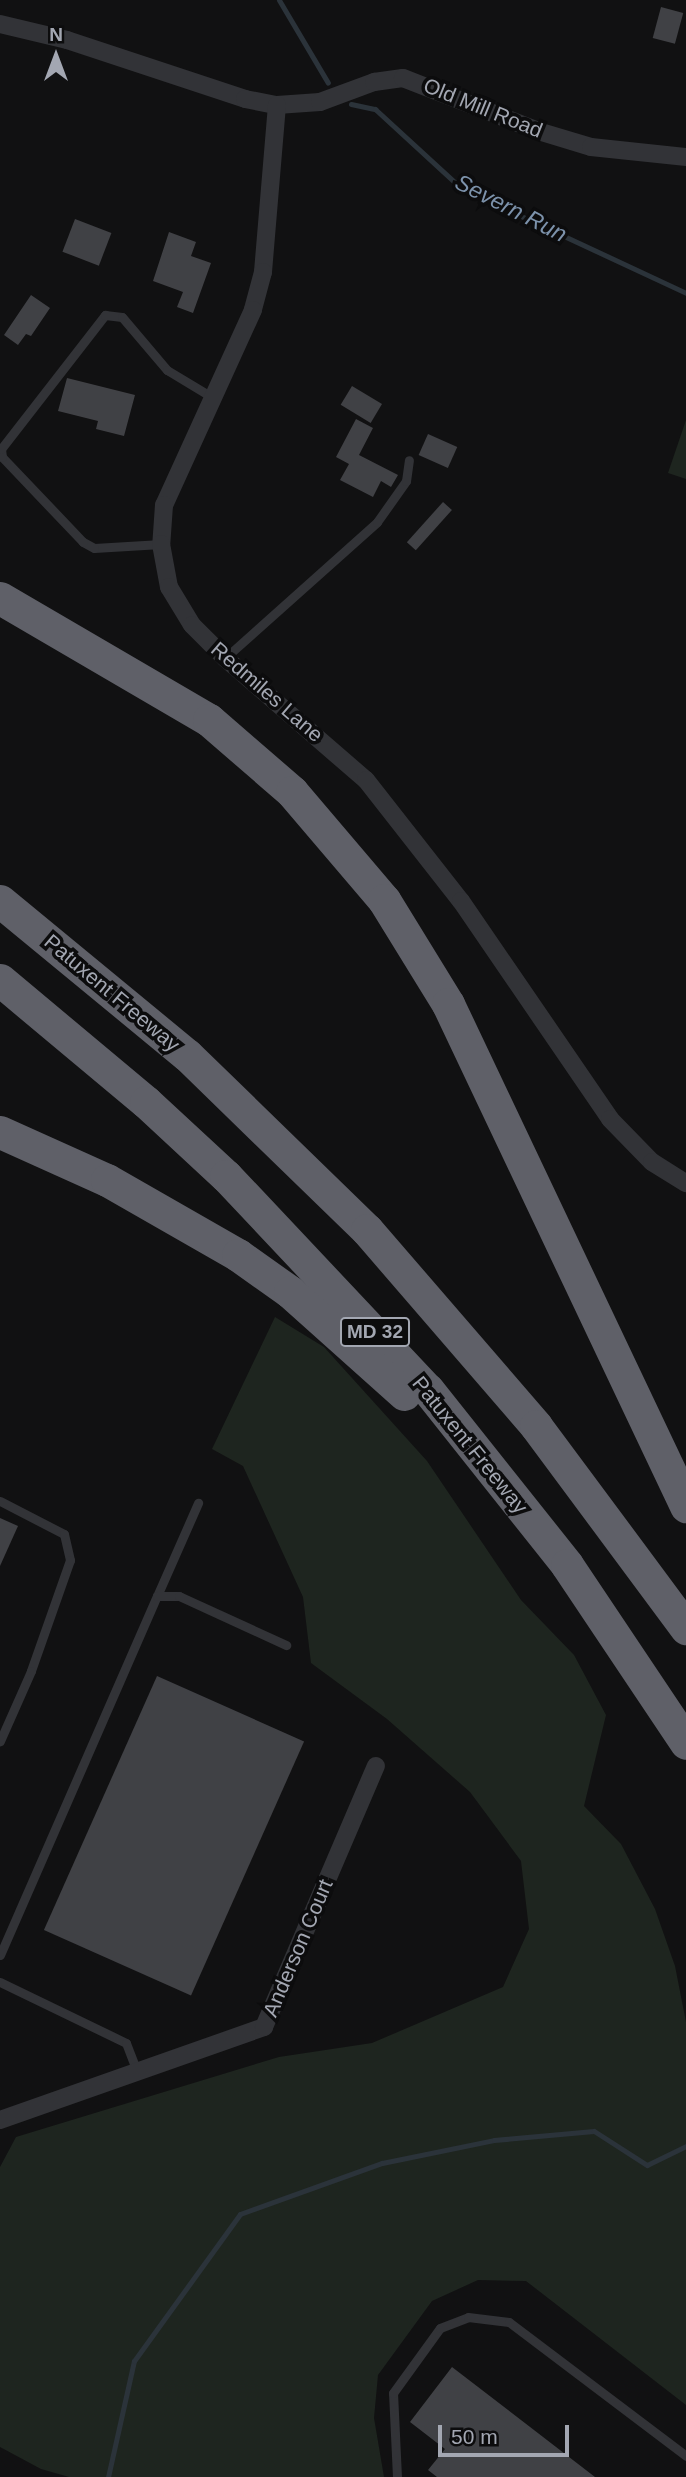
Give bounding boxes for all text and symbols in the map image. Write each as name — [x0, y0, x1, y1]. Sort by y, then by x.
north arrow — [21, 21, 91, 91]
text: N — [49, 24, 63, 45]
street label: Old Mill Road — [420, 73, 546, 143]
water label: Severn Run — [451, 168, 571, 248]
street label: Redmiles Lane — [206, 637, 328, 747]
street label: Patuxent Freeway — [39, 929, 185, 1057]
road number: MD 32 — [340, 1316, 410, 1348]
street label: Patuxent Freeway — [407, 1371, 533, 1519]
street label: Anderson Court — [258, 1875, 338, 2021]
scale bar — [441, 2410, 572, 2454]
text: 50 m — [451, 2425, 498, 2448]

